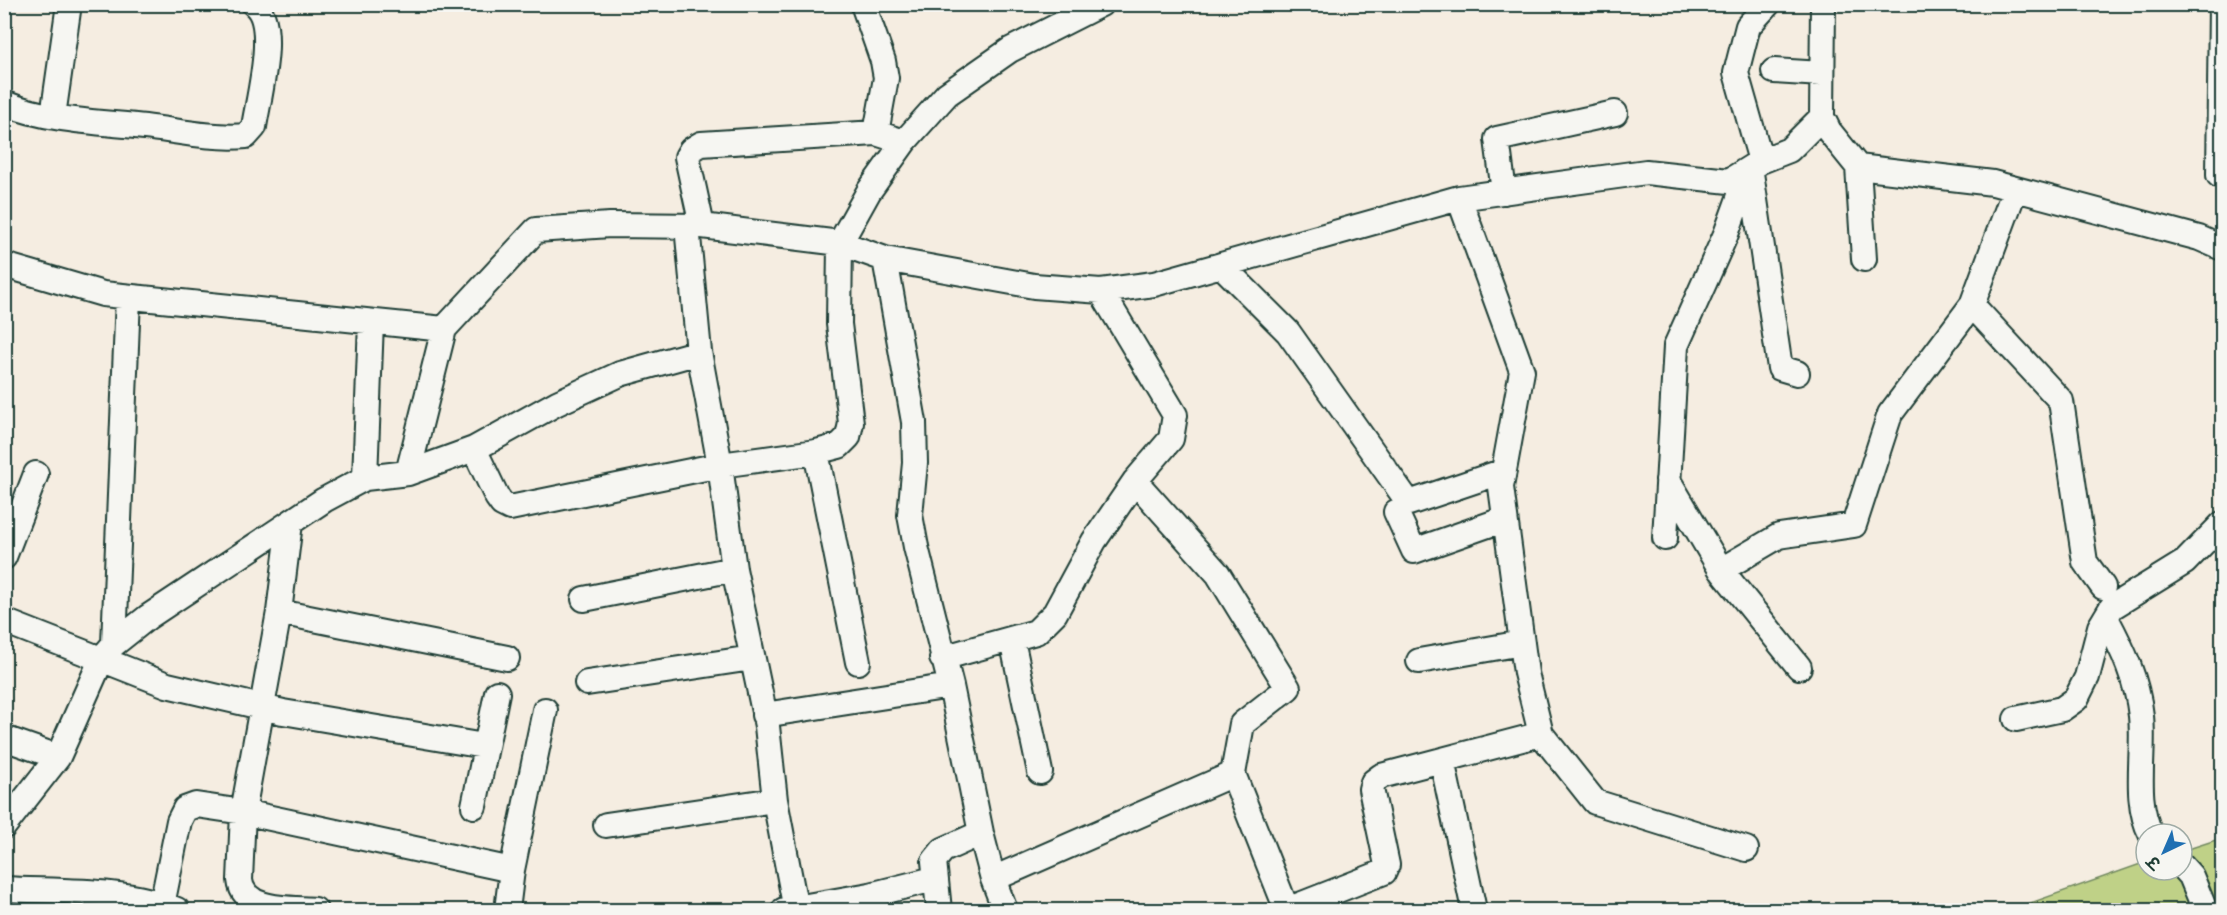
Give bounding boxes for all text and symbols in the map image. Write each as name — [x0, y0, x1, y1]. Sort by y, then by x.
north arrow — [2134, 822, 2194, 882]
text: उ — [2142, 851, 2166, 875]

